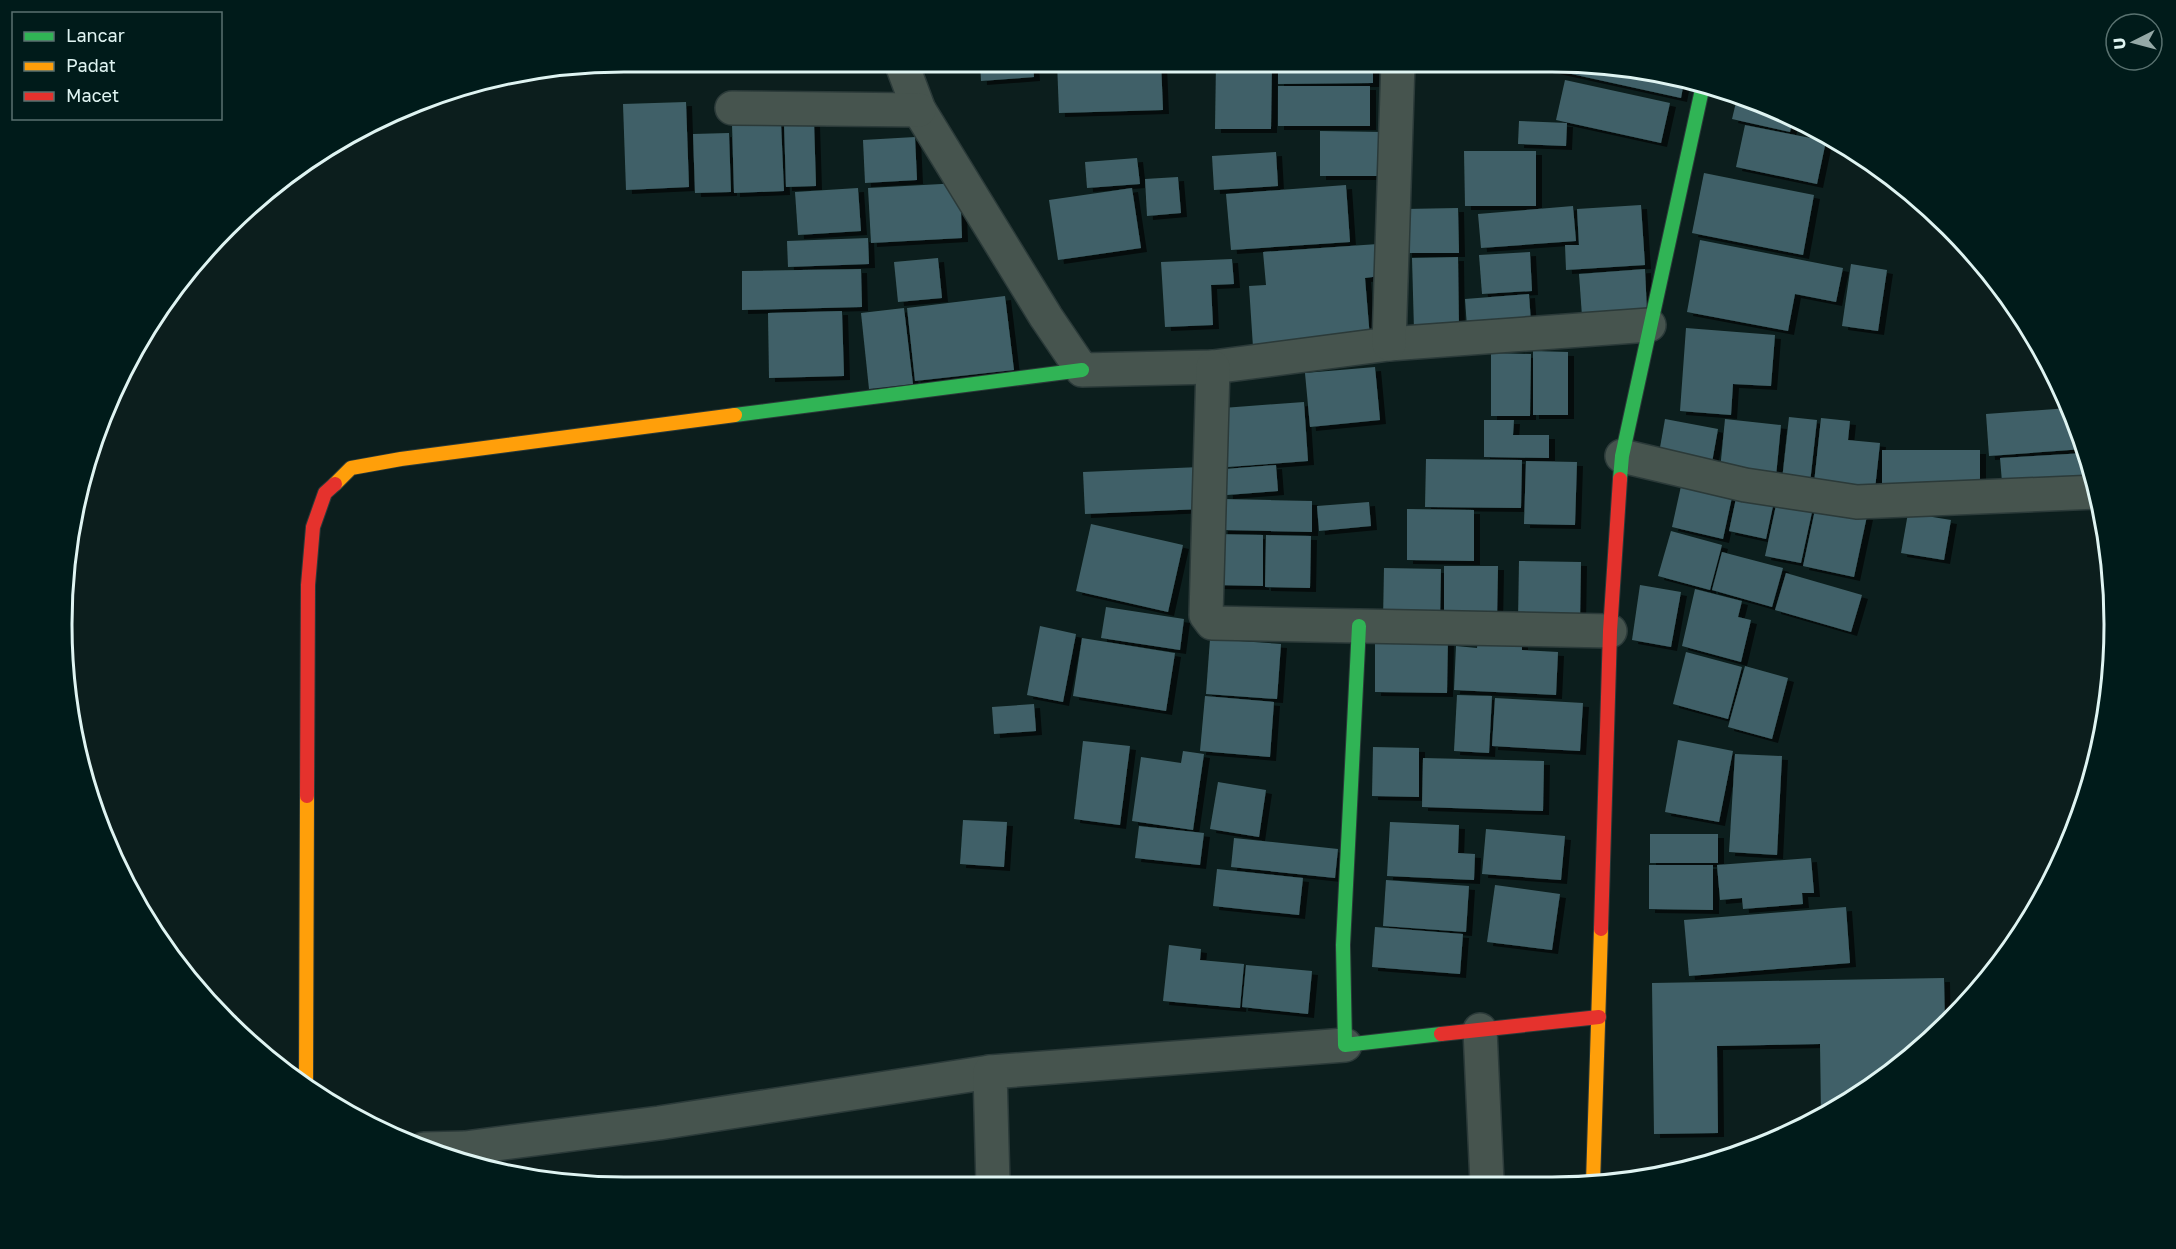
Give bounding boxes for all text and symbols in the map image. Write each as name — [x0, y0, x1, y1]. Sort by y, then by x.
legend — [12, 12, 222, 120]
north arrow — [2104, 12, 2164, 72]
text: Lancar — [66, 24, 125, 46]
text: U — [2109, 37, 2130, 50]
text: Padat — [66, 54, 116, 76]
text: Macet — [66, 84, 119, 106]

